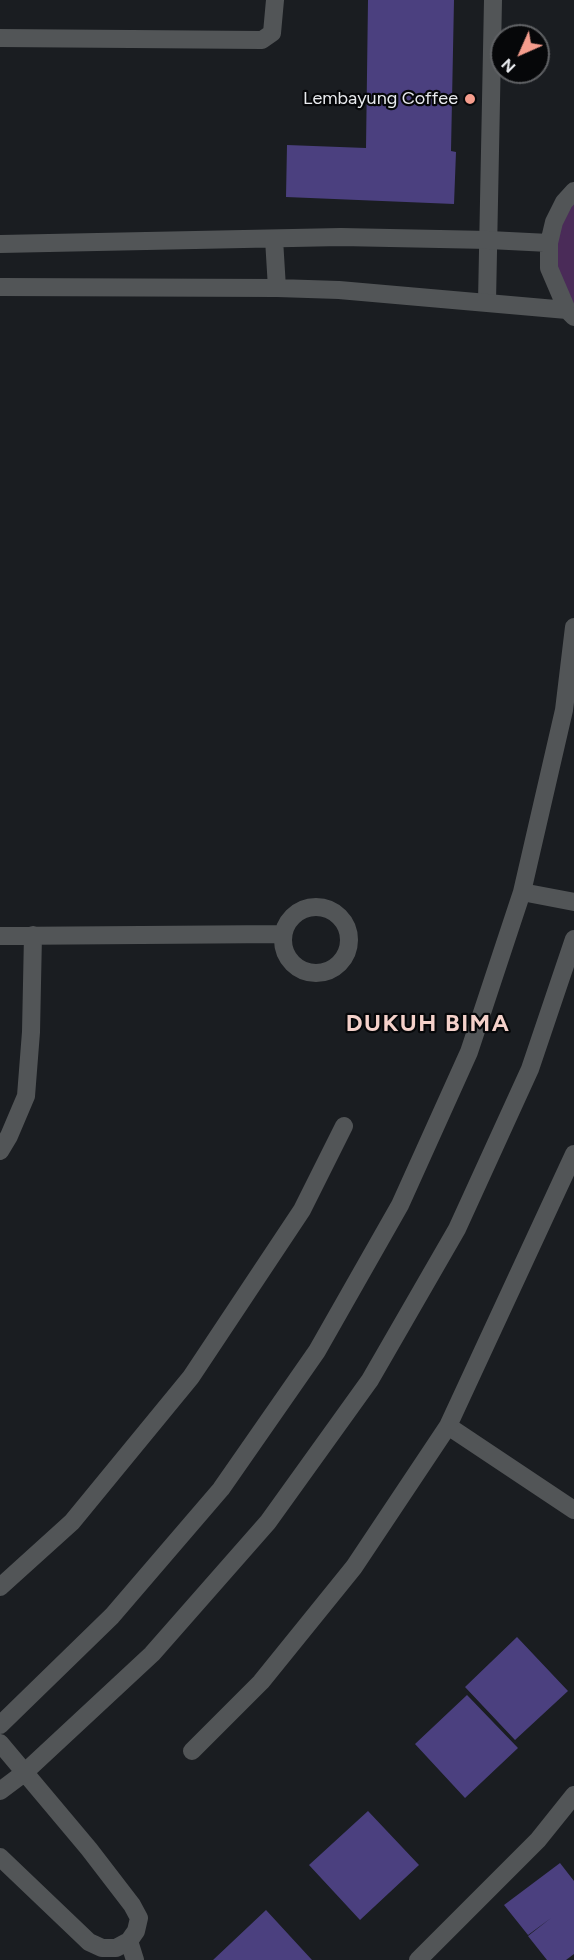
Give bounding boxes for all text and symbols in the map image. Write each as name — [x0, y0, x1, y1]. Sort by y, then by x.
north arrow — [490, 24, 550, 84]
text: N — [497, 55, 519, 77]
place label: Lembayung Coffee — [303, 88, 458, 110]
marker: Lembayung Coffee — [463, 92, 477, 106]
district label: DUKUH BIMA — [346, 1010, 510, 1038]

